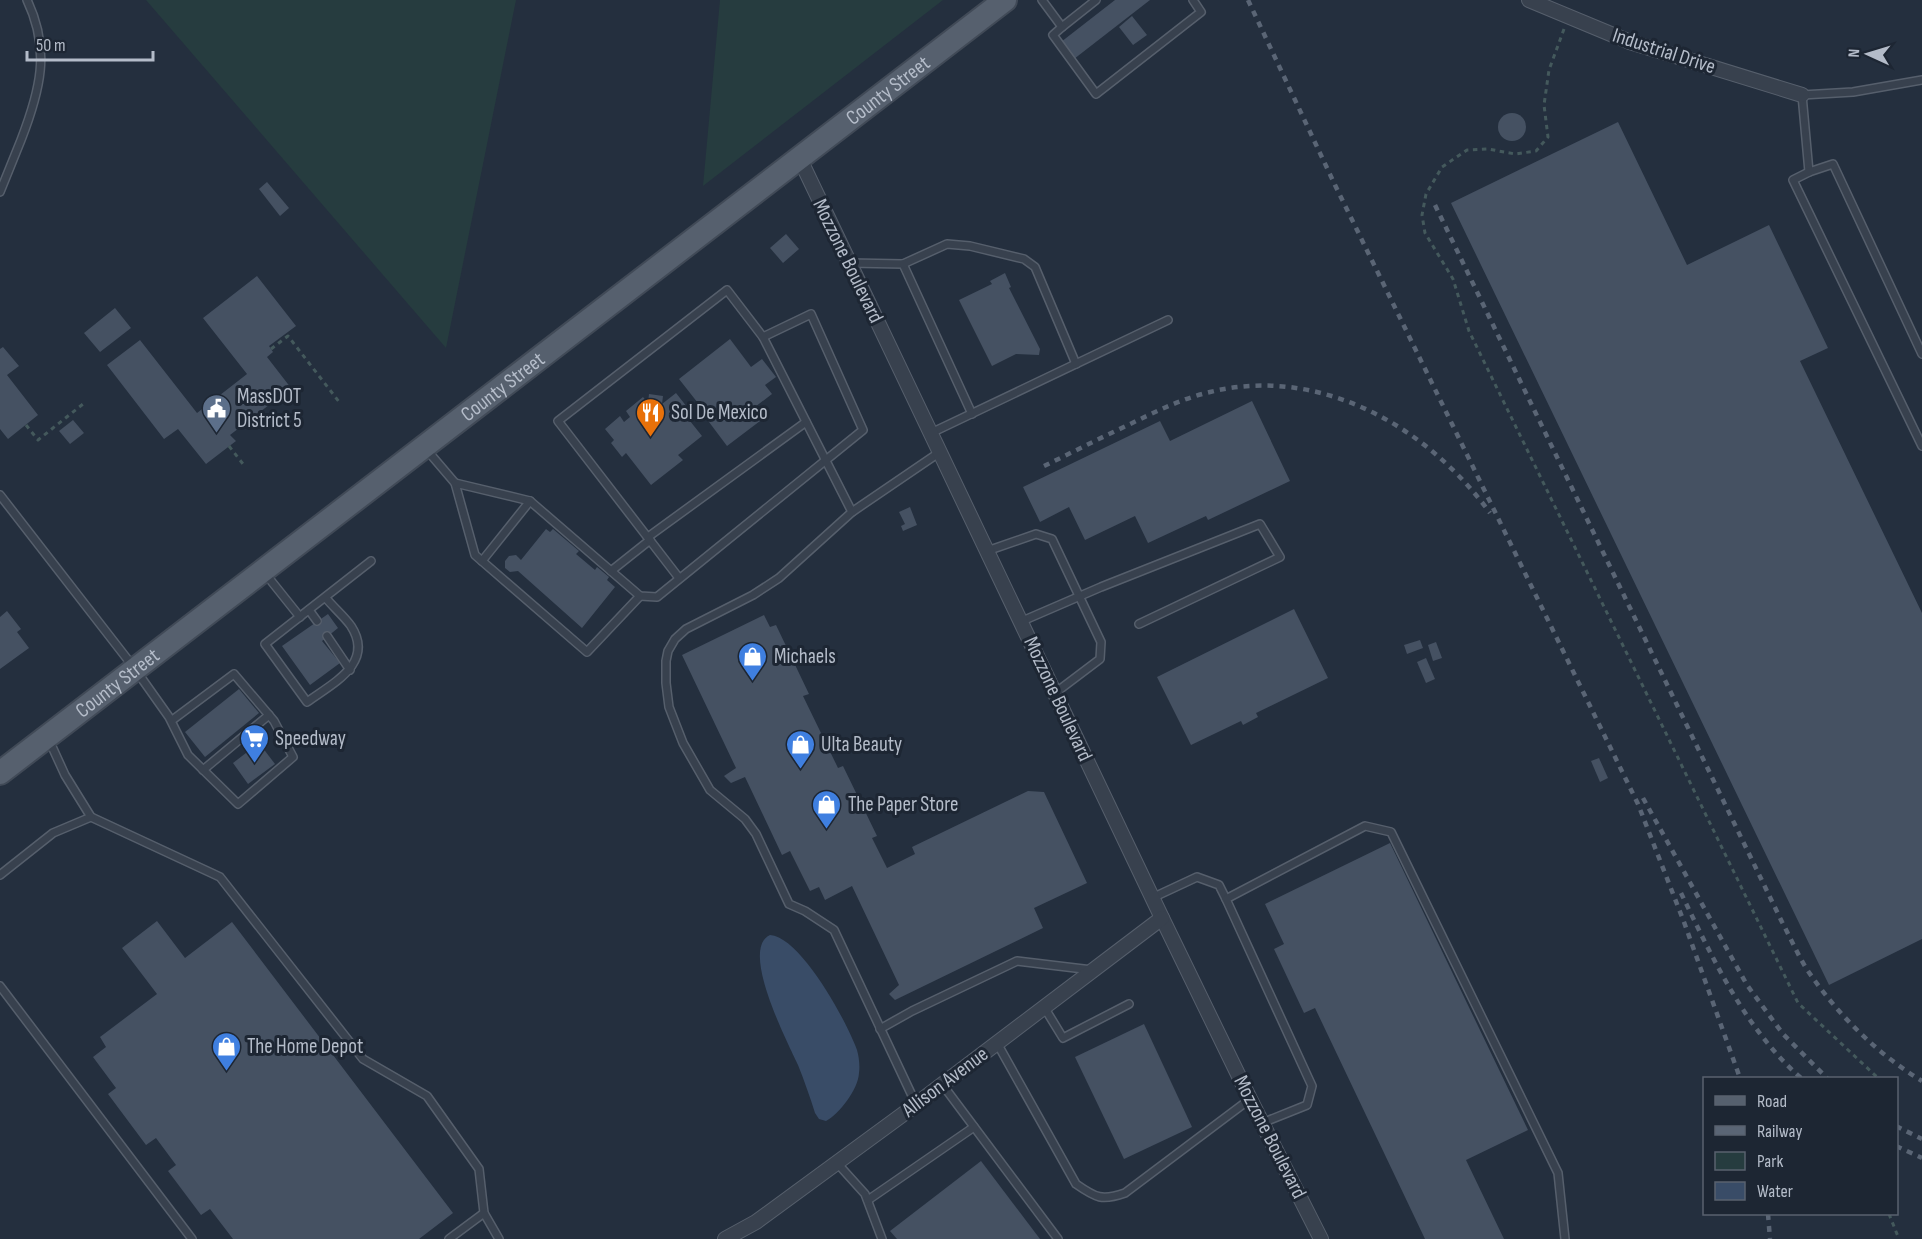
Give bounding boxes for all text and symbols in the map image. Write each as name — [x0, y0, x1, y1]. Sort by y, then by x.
street label: Industrial Drive — [1609, 23, 1719, 79]
scale bar — [27, 24, 153, 62]
north arrow — [1838, 24, 1898, 84]
text: 50 m — [36, 35, 66, 56]
text: N — [1845, 48, 1864, 58]
street label: County Street — [841, 50, 935, 130]
street label: Mozzone Boulevard — [807, 195, 889, 327]
street label: County Street — [456, 346, 549, 427]
place label: MassDOT District 5 — [237, 384, 302, 433]
public building icon: MassDOT District 5 — [200, 392, 232, 434]
restaurant icon: Sol De Mexico — [634, 396, 666, 438]
place label: Sol De Mexico — [671, 400, 768, 425]
street label: Mozzone Boulevard — [1018, 633, 1098, 765]
shop icon: Michaels — [737, 640, 769, 682]
street label: County Street — [70, 643, 164, 723]
place label: Michaels — [774, 644, 836, 669]
supermarket icon: Speedway — [238, 722, 270, 764]
place label: Speedway — [275, 726, 346, 751]
shop icon: Ulta Beauty — [784, 728, 816, 770]
place label: Ulta Beauty — [821, 732, 902, 757]
shop icon: The Paper Store — [811, 788, 843, 830]
place label: The Paper Store — [848, 792, 958, 817]
shop icon: The Home Depot — [210, 1030, 242, 1072]
place label: The Home Depot — [247, 1034, 363, 1059]
street label: Allison Avenue — [896, 1042, 993, 1123]
street label: Mozzone Boulevard — [1228, 1071, 1312, 1203]
legend — [1703, 1077, 1898, 1215]
text: Road — [1757, 1091, 1787, 1112]
text: Railway — [1757, 1121, 1802, 1142]
text: Park — [1757, 1151, 1783, 1172]
text: Water — [1757, 1181, 1793, 1202]

